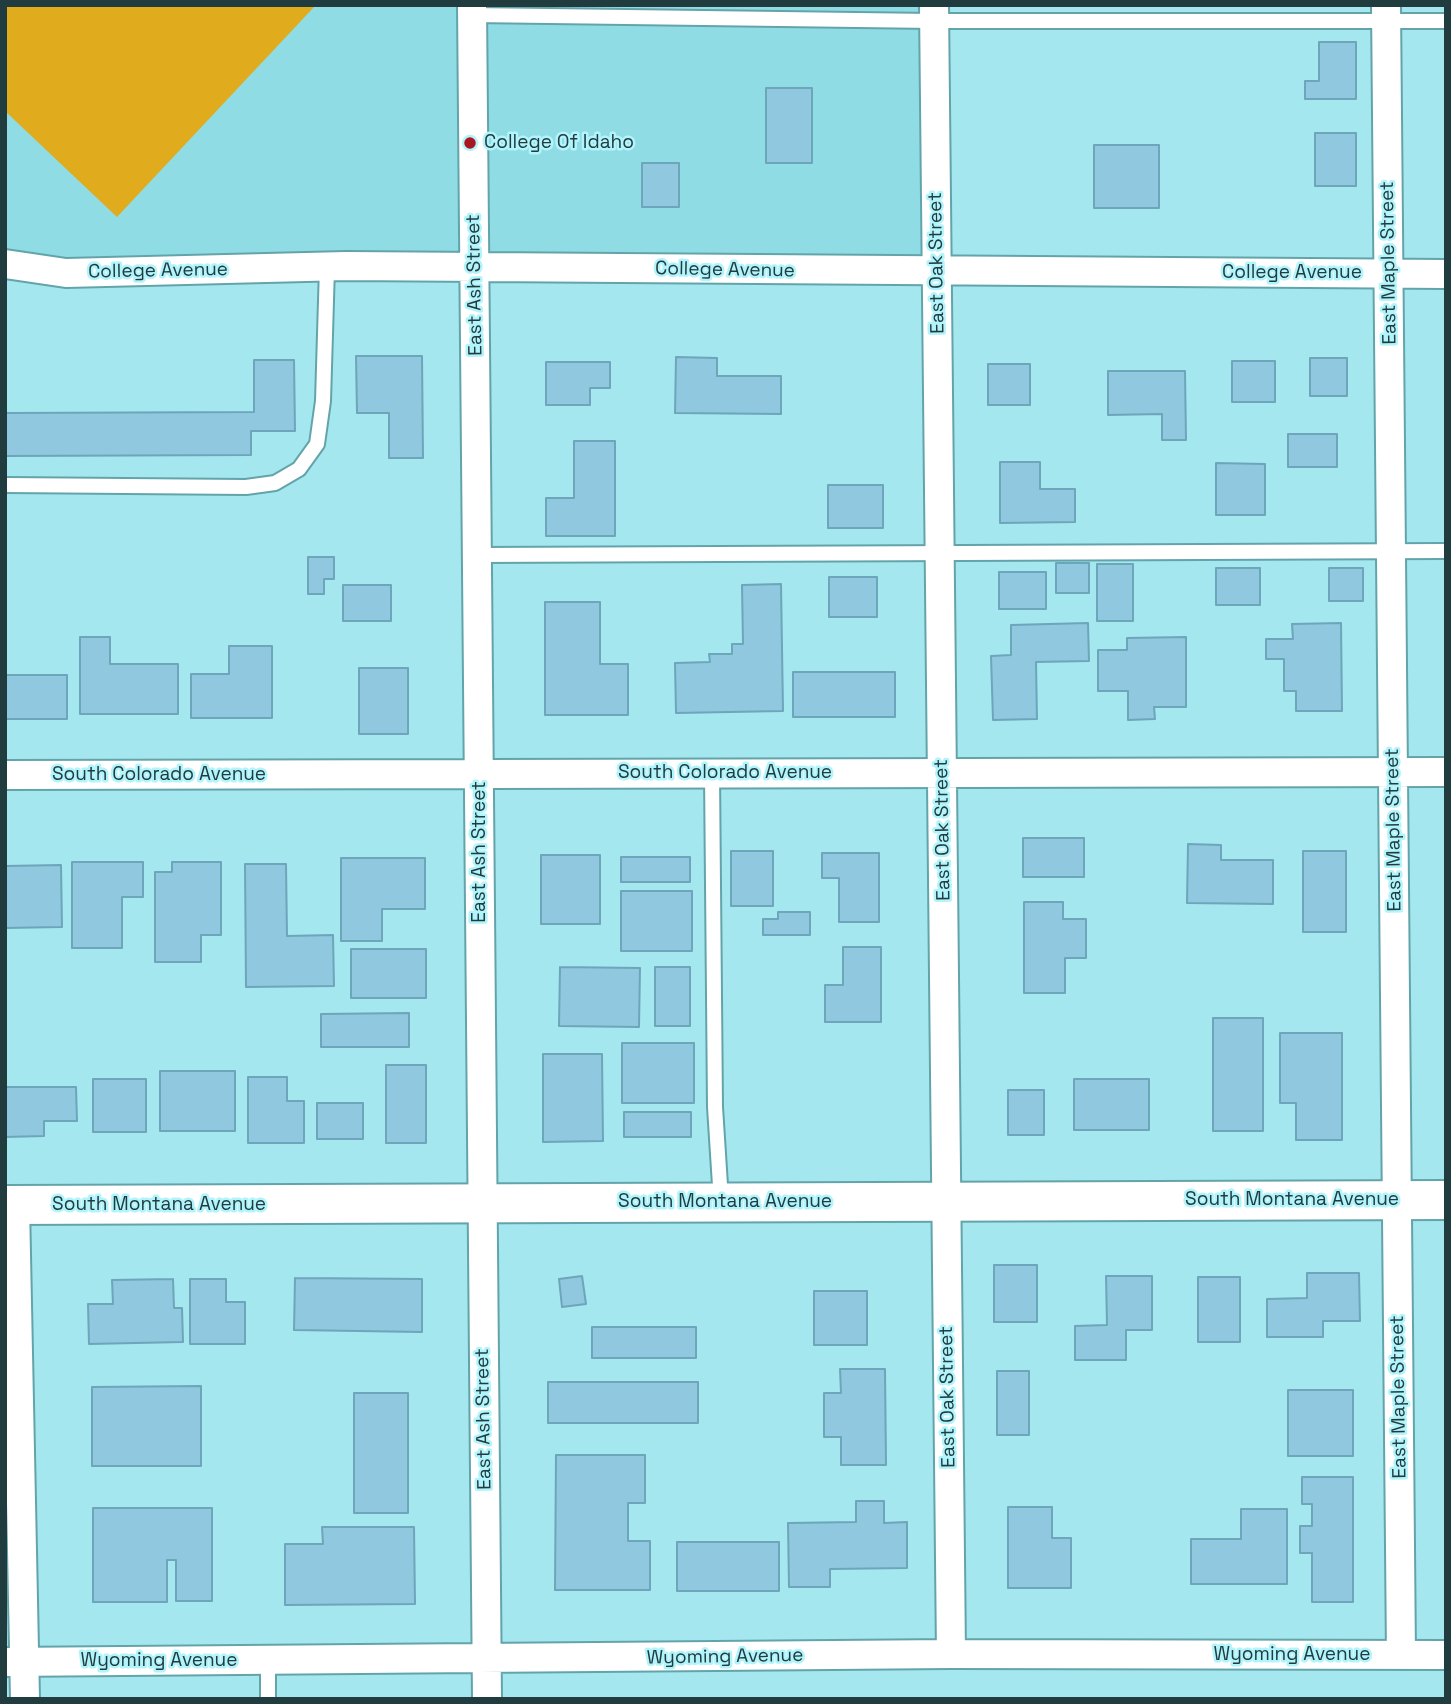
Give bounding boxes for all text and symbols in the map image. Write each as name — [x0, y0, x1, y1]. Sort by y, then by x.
place label: College Of Idaho — [484, 132, 634, 154]
marker: College Of Idaho — [462, 135, 478, 151]
street label: East Maple Street — [1376, 181, 1402, 345]
street label: East Oak Street — [924, 192, 950, 334]
street label: East Ash Street — [462, 214, 488, 356]
street label: College Avenue — [655, 257, 795, 283]
street label: College Avenue — [88, 258, 228, 284]
street label: College Avenue — [1222, 262, 1362, 284]
street label: East Maple Street — [1381, 748, 1407, 912]
street label: East Oak Street — [930, 759, 956, 901]
street label: South Colorado Avenue — [618, 762, 832, 784]
street label: South Colorado Avenue — [52, 764, 266, 786]
street label: East Ash Street — [469, 781, 491, 923]
street label: South Montana Avenue — [1185, 1189, 1399, 1211]
street label: South Montana Avenue — [618, 1191, 832, 1213]
street label: South Montana Avenue — [52, 1194, 266, 1216]
street label: East Maple Street — [1386, 1315, 1412, 1479]
street label: East Oak Street — [935, 1326, 961, 1468]
street label: East Ash Street — [471, 1348, 497, 1490]
street label: Wyoming Avenue — [646, 1644, 804, 1670]
street label: Wyoming Avenue — [1214, 1644, 1370, 1666]
street label: Wyoming Avenue — [81, 1650, 237, 1672]

